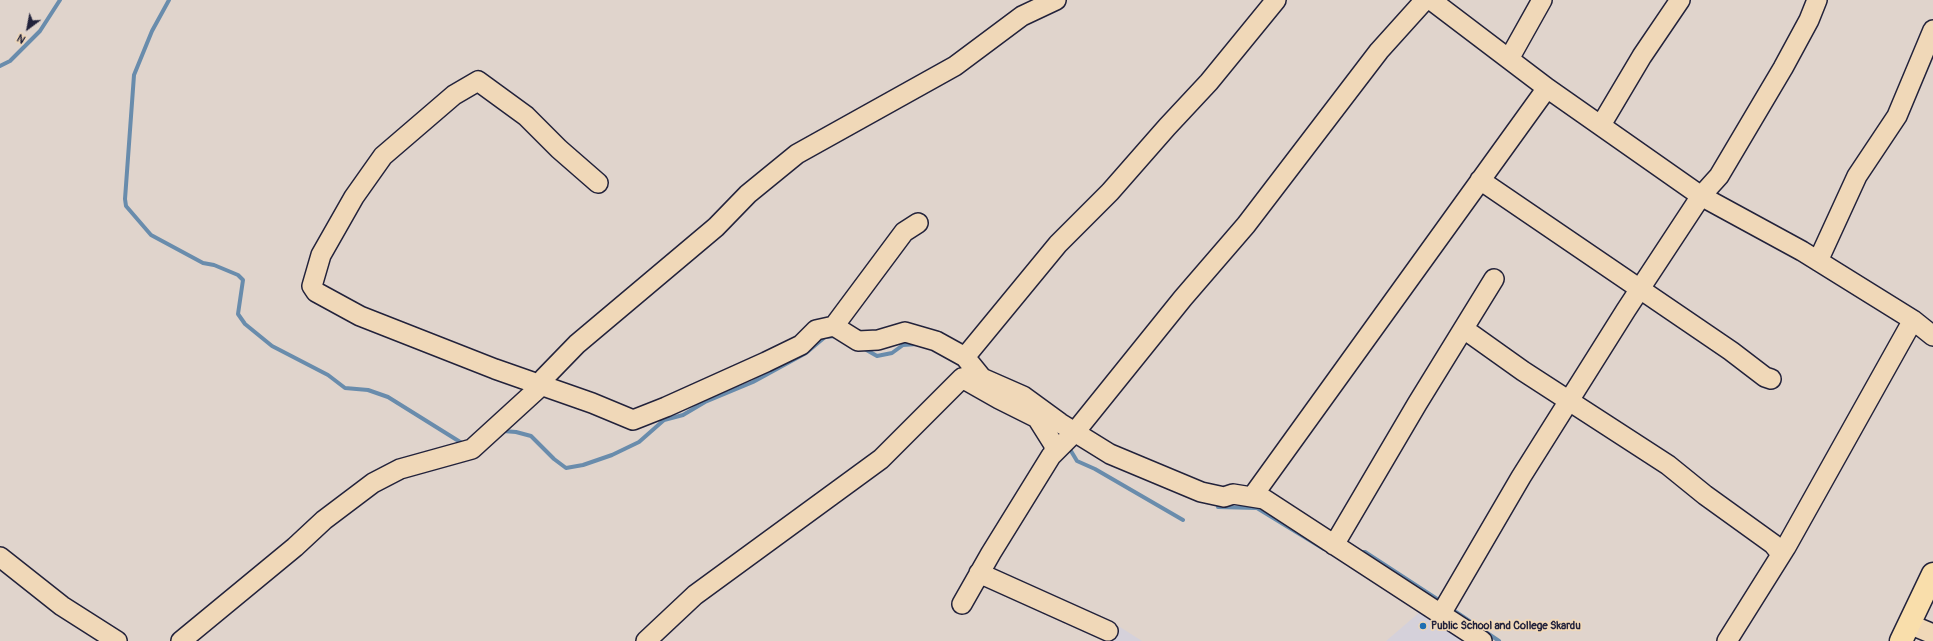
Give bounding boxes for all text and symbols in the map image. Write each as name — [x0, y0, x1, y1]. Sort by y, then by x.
north arrow — [8, 8, 48, 48]
text: N — [15, 31, 28, 46]
place label: Public School and College Skardu — [1431, 619, 1581, 633]
marker: Public School and College Skardu — [1418, 621, 1428, 631]

